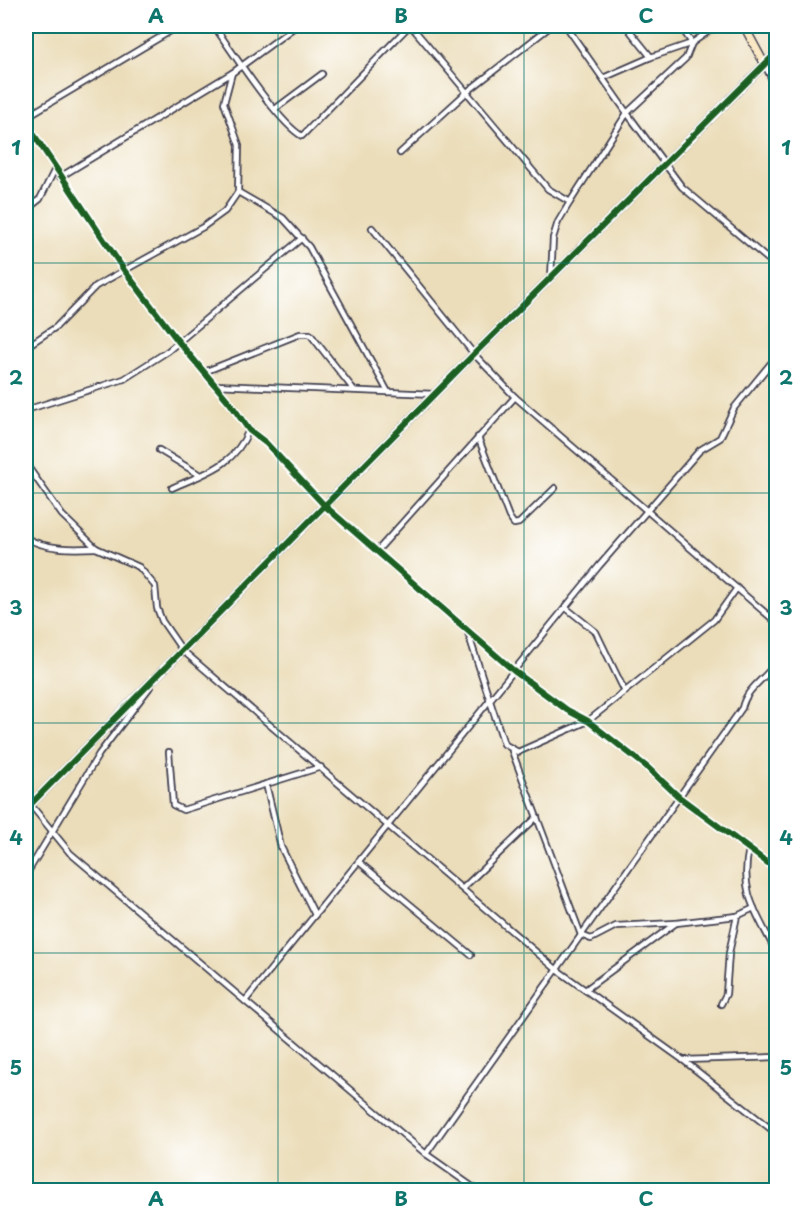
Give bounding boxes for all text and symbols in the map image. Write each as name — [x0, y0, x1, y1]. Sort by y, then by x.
text: A — [148, 0, 164, 30]
text: B — [394, 0, 408, 30]
text: C — [638, 0, 654, 30]
text: 1 — [11, 132, 21, 162]
text: 1 — [781, 132, 791, 162]
text: 2 — [9, 362, 23, 392]
text: 2 — [779, 362, 793, 392]
text: 3 — [9, 592, 23, 622]
text: 3 — [779, 592, 793, 622]
text: 4 — [9, 822, 23, 852]
text: 4 — [779, 822, 793, 852]
text: 5 — [10, 1052, 22, 1082]
text: 5 — [780, 1052, 792, 1082]
text: A — [148, 1183, 164, 1213]
text: B — [394, 1183, 408, 1213]
text: C — [638, 1183, 654, 1213]

